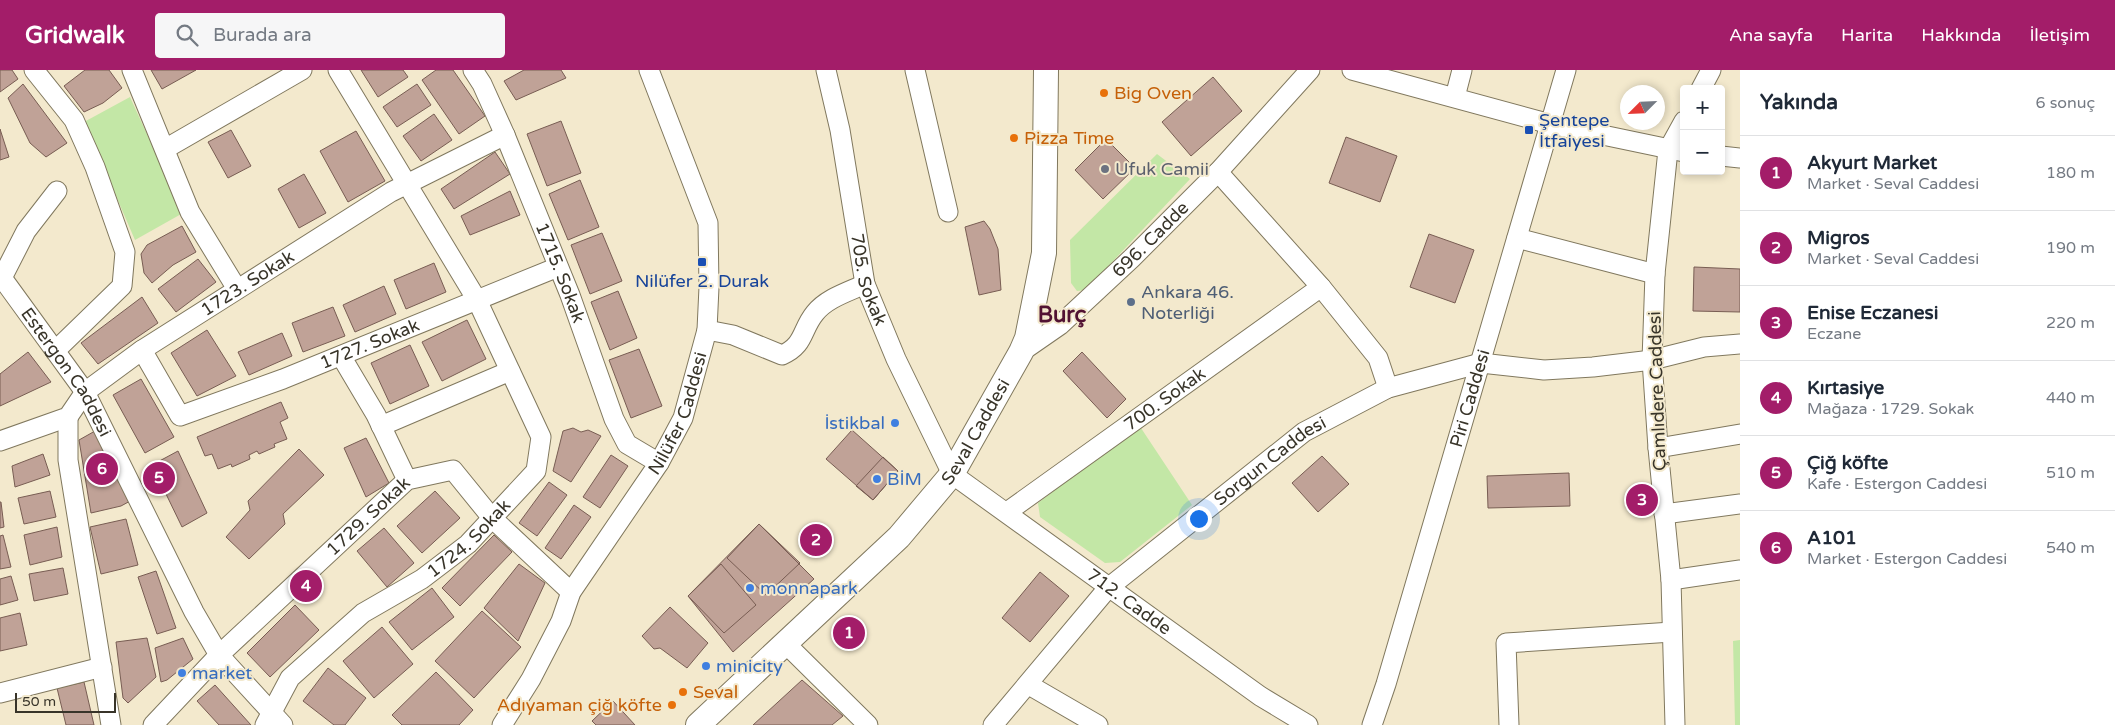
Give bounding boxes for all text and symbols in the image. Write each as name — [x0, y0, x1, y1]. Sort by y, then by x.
search box — [155, 13, 505, 58]
text: Gridwalk — [25, 21, 125, 50]
icon: search — [173, 21, 201, 49]
text: Burada ara — [213, 24, 312, 46]
text: Ana sayfa — [1729, 24, 1813, 46]
text: Harita — [1841, 24, 1893, 46]
text: Hakkında — [1921, 24, 2001, 46]
text: İletişim — [2029, 24, 2090, 46]
place label: Big Oven — [1114, 82, 1192, 104]
north arrow — [1620, 85, 1665, 130]
map controls — [1680, 85, 1725, 175]
button: + — [1680, 85, 1725, 130]
marker: Big Oven — [1098, 87, 1110, 99]
text: Yakında — [1760, 90, 1838, 115]
text: 6 sonuç — [2035, 93, 2095, 113]
place label: Şentepe İtfaiyesi — [1539, 109, 1610, 152]
marker: Şentepe İtfaiyesi — [1523, 124, 1535, 136]
place label: Pizza Time — [1024, 127, 1114, 149]
button: − — [1680, 130, 1725, 175]
marker: Pizza Time — [1008, 132, 1020, 144]
text: Akyurt Market — [1807, 152, 1937, 174]
place label: Ufuk Camii — [1115, 158, 1209, 180]
marker: Ufuk Camii — [1099, 163, 1111, 175]
text: 1 — [1771, 163, 1781, 183]
text: 180 m — [2046, 163, 2095, 183]
text: Market · Seval Caddesi — [1807, 174, 1979, 194]
street label: 696. Cadde — [1108, 197, 1193, 282]
street label: 1715. Sokak — [531, 219, 590, 326]
text: Migros — [1807, 227, 1870, 249]
street label: 705. Sokak — [846, 232, 892, 329]
text: 2 — [1771, 238, 1781, 258]
text: 190 m — [2046, 238, 2095, 258]
street label: 1723. Sokak — [197, 245, 298, 321]
text: Market · Seval Caddesi — [1807, 249, 1979, 269]
marker: Nilüfer 2. Durak — [696, 256, 708, 268]
place label: Nilüfer 2. Durak — [635, 270, 769, 292]
place label: Ankara 46. Noterliği — [1141, 281, 1234, 324]
marker: Ankara 46. Noterliği — [1125, 296, 1137, 308]
district label: Burç — [1038, 302, 1086, 328]
text: Enise Eczanesi — [1807, 302, 1938, 324]
street label: Estergon Caddesi — [16, 303, 116, 440]
street label: Çamlıdere Caddesi — [1643, 311, 1671, 471]
text: 3 — [1771, 313, 1781, 333]
text: 220 m — [2046, 313, 2095, 333]
street label: 1727. Sokak — [317, 314, 423, 374]
text: Eczane — [1807, 324, 1861, 344]
street label: Piri Caddesi — [1445, 347, 1495, 450]
street label: Nilüfer Caddesi — [643, 349, 712, 479]
street label: 700. Sokak — [1120, 362, 1210, 436]
street label: Seval Caddesi — [937, 375, 1015, 489]
text: Kırtasiye — [1807, 377, 1884, 399]
text: 4 — [1771, 388, 1781, 408]
text: 440 m — [2046, 388, 2095, 408]
text: Mağaza · 1729. Sokak — [1807, 399, 1974, 419]
street label: Sorgun Caddesi — [1209, 411, 1330, 510]
place label: İstikbal — [824, 412, 885, 434]
marker: İstikbal — [889, 417, 901, 429]
pin: 6 — [86, 450, 118, 488]
text: Çiğ köfte — [1807, 452, 1888, 474]
pin: 5 — [143, 459, 175, 497]
text: 5 — [1771, 463, 1781, 483]
text: 510 m — [2046, 463, 2095, 483]
place label: BİM — [887, 468, 922, 490]
street label: 1729. Sokak — [322, 472, 415, 560]
marker: BİM — [871, 473, 883, 485]
text: Kafe · Estergon Caddesi — [1807, 474, 1987, 494]
pin: 3 — [1626, 481, 1658, 519]
street label: 1724. Sokak — [422, 494, 515, 582]
your location — [1186, 506, 1212, 532]
pin: 2 — [800, 521, 832, 559]
text: A101 — [1807, 527, 1857, 549]
text: 6 — [1771, 538, 1781, 558]
text: 540 m — [2046, 538, 2095, 558]
text: Market · Estergon Caddesi — [1807, 549, 2007, 569]
street label: 712. Cadde — [1083, 564, 1176, 639]
pin: 4 — [290, 567, 322, 605]
place label: monnapark — [760, 577, 858, 599]
marker: monnapark — [744, 582, 756, 594]
pin: 1 — [833, 614, 865, 652]
place label: minicity — [716, 655, 783, 677]
marker: minicity — [700, 660, 712, 672]
place label: market — [192, 662, 252, 684]
marker: market — [176, 667, 188, 679]
place label: Seval — [693, 681, 738, 703]
marker: Seval — [677, 686, 689, 698]
scale bar — [15, 690, 116, 713]
text: 50 m — [22, 693, 56, 710]
place label: Adıyaman çiğ köfte — [497, 694, 662, 716]
marker: Adıyaman çiğ köfte — [666, 699, 678, 711]

